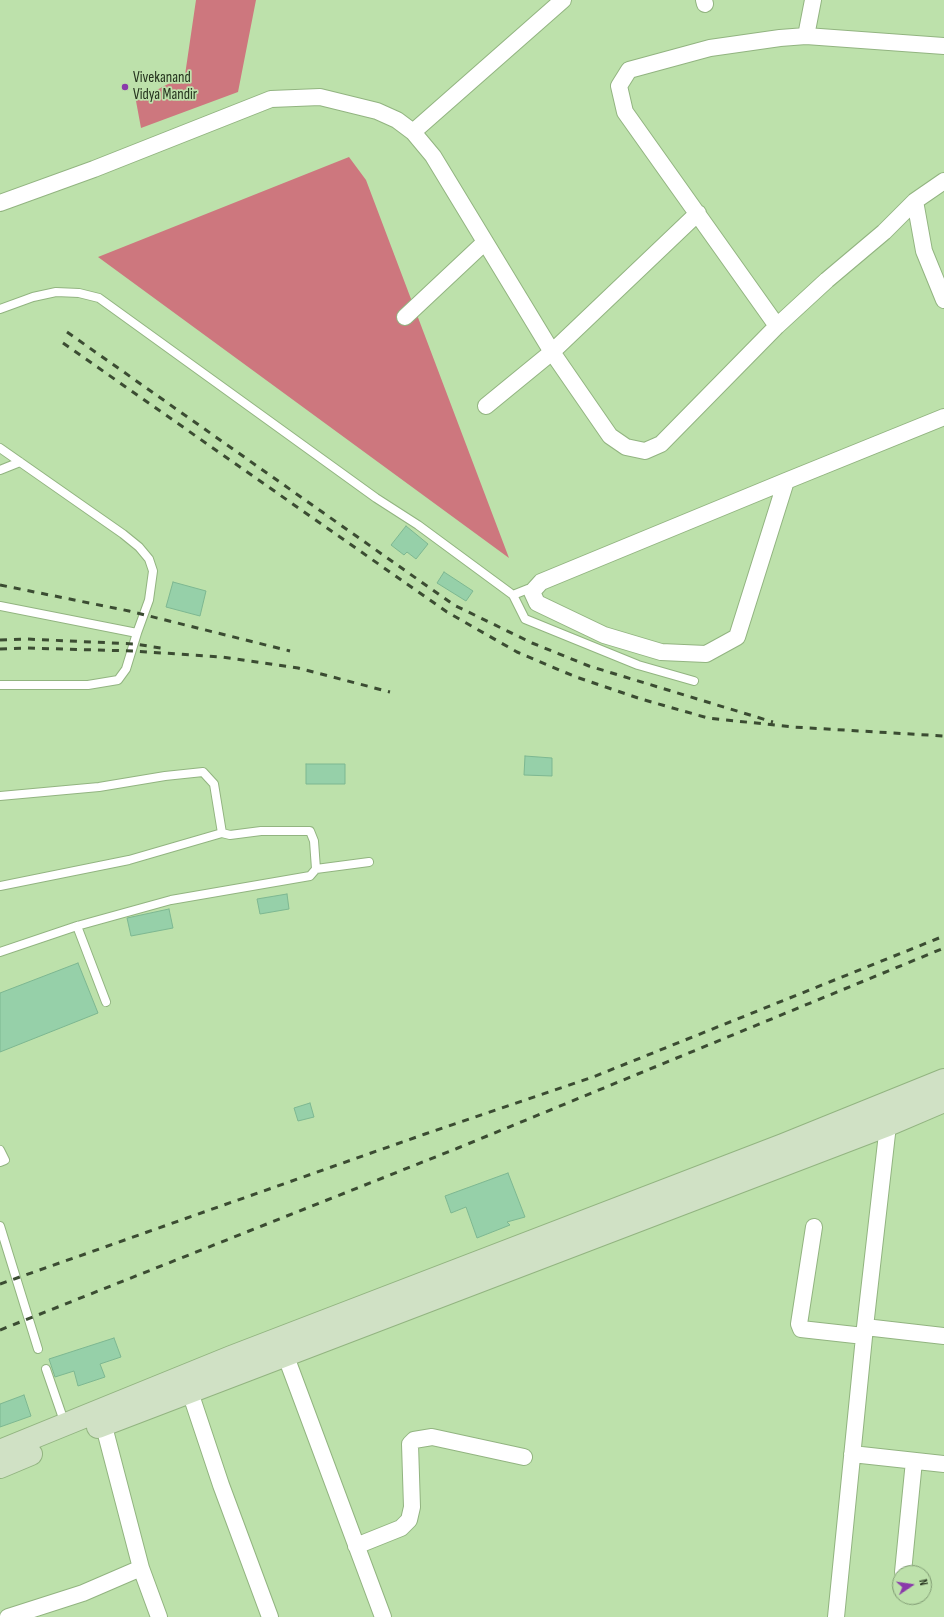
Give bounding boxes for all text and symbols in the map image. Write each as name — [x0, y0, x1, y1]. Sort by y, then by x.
place label: Vivekanand Vidya Mandir — [133, 69, 197, 104]
marker: Vivekanand Vidya Mandir — [120, 82, 130, 92]
north arrow — [892, 1565, 932, 1605]
text: N — [916, 1578, 930, 1587]

